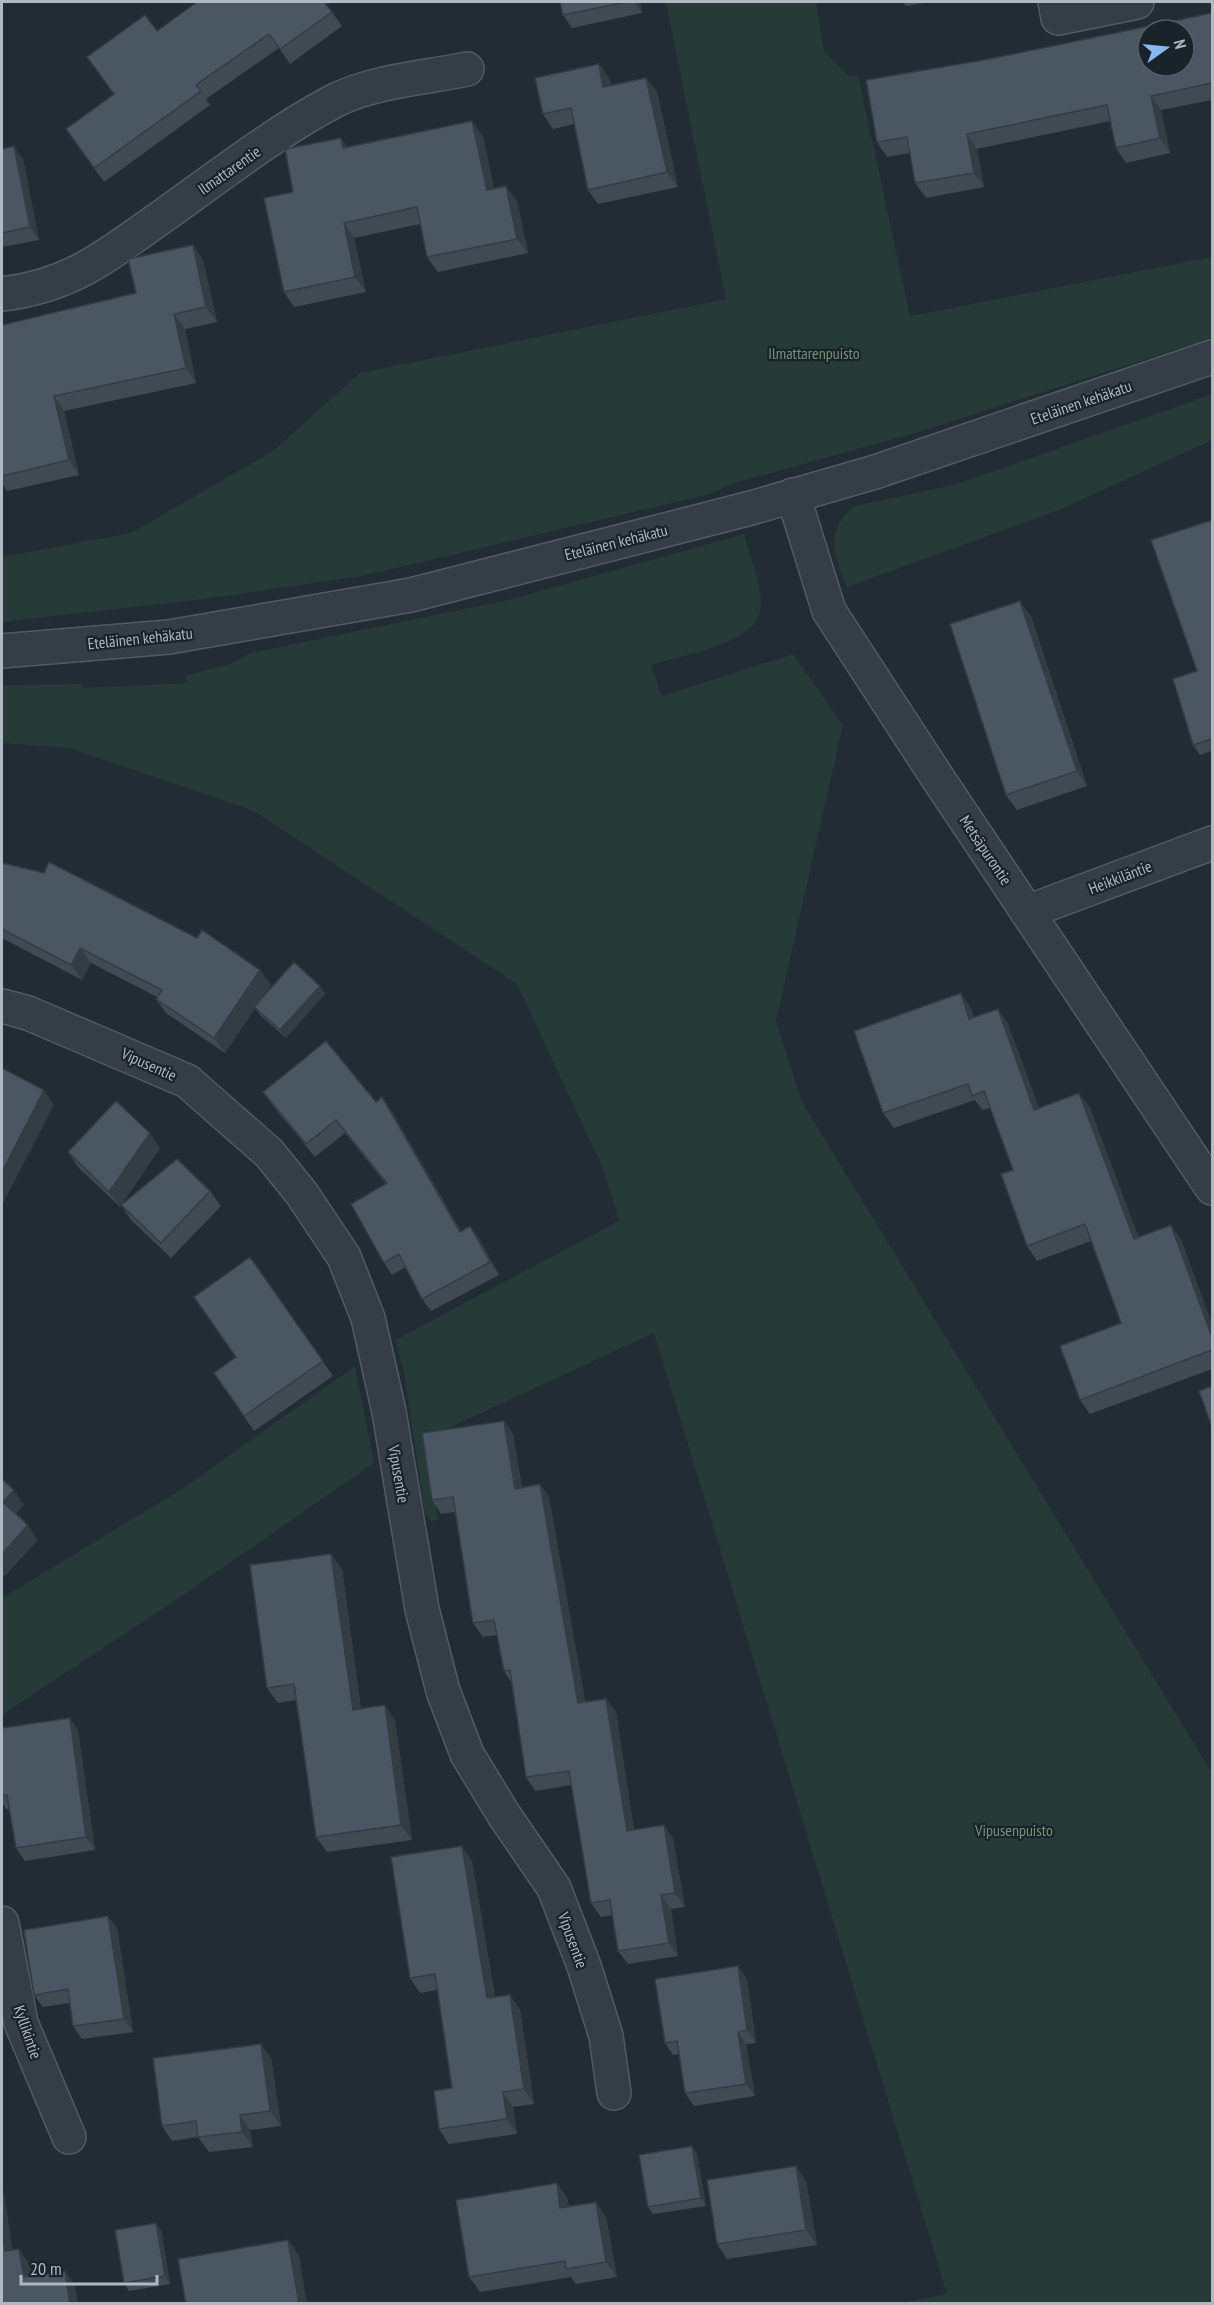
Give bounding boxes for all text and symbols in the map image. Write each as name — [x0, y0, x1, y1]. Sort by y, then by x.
north arrow — [1136, 18, 1196, 78]
text: N — [1170, 37, 1191, 51]
street label: Ilmattarentie — [194, 141, 264, 199]
park label: Ilmattarenpuisto — [768, 343, 860, 363]
street label: Eteläinen kehäkatu — [1028, 375, 1134, 429]
street label: Eteläinen kehäkatu — [562, 520, 670, 564]
street label: Eteläinen kehäkatu — [87, 623, 194, 653]
street label: Metsäpurontie — [955, 811, 1017, 889]
street label: Heikkiläntie — [1086, 856, 1154, 898]
street label: Vipusentie — [117, 1043, 180, 1085]
street label: Vipusentie — [384, 1443, 414, 1504]
park label: Vipusenpuisto — [974, 1820, 1053, 1840]
street label: Vipusentie — [553, 1908, 592, 1971]
street label: Kyllikintie — [10, 2003, 46, 2061]
scale bar — [21, 2248, 158, 2286]
text: 20 m — [30, 2257, 62, 2280]

